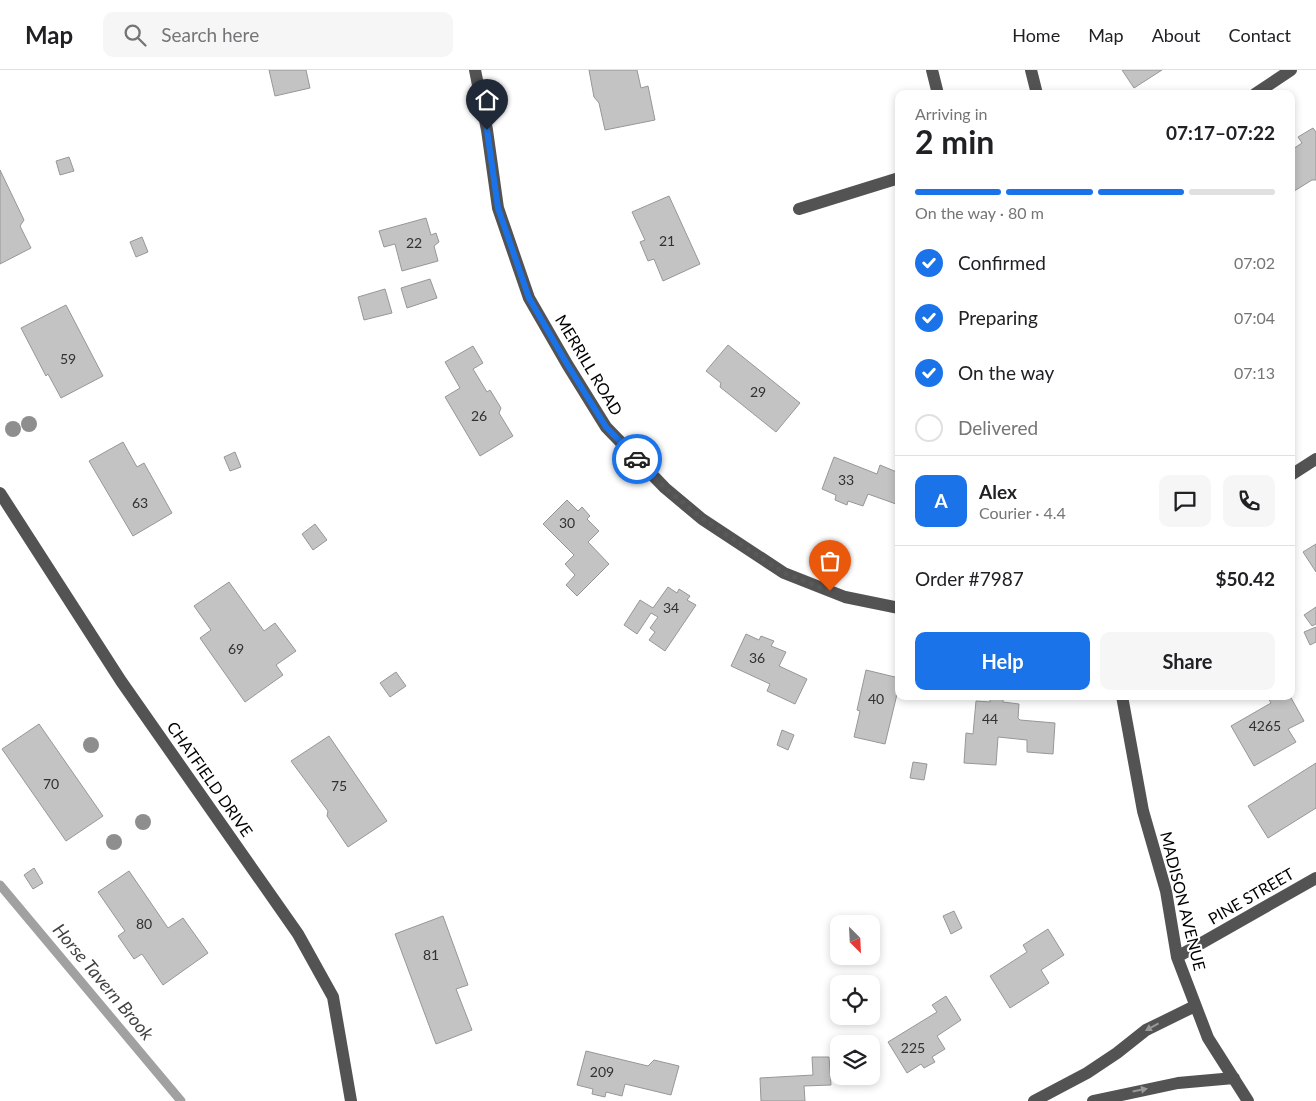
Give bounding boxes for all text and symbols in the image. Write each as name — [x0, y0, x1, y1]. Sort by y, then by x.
search box — [103, 12, 453, 57]
text: Map — [25, 20, 73, 49]
icon: search — [121, 21, 149, 49]
text: Search here — [161, 23, 259, 46]
text: Home — [1012, 24, 1060, 46]
text: Map — [1088, 24, 1124, 46]
text: About — [1152, 24, 1201, 46]
text: Contact — [1229, 24, 1291, 46]
pin — [466, 79, 508, 130]
icon: home — [473, 86, 501, 114]
text: Arriving in — [915, 104, 988, 123]
text: 07:17–07:22 — [1166, 121, 1275, 144]
text: 2 min — [915, 122, 994, 161]
text: On the way · 80 m — [915, 203, 1044, 222]
house number: 21 — [659, 232, 675, 249]
house number: 22 — [406, 234, 422, 251]
icon: check — [915, 249, 943, 277]
text: Confirmed — [958, 251, 1046, 274]
text: 07:02 — [1234, 253, 1275, 272]
icon: check — [915, 304, 943, 332]
text: Preparing — [958, 306, 1038, 329]
text: 07:04 — [1234, 308, 1275, 327]
street label: MERRILL ROAD — [552, 311, 627, 419]
house number: 59 — [60, 350, 76, 367]
icon: check — [915, 359, 943, 387]
text: On the way — [958, 361, 1054, 384]
text: 07:13 — [1234, 363, 1275, 382]
house number: 29 — [750, 383, 766, 400]
house number: 26 — [471, 407, 487, 424]
text: Delivered — [958, 416, 1038, 439]
courier — [612, 434, 662, 484]
icon: car — [623, 445, 651, 473]
house number: 33 — [838, 471, 854, 488]
button: chat — [1159, 475, 1211, 527]
button: phone — [1223, 475, 1275, 527]
text: Alex — [979, 480, 1017, 503]
text: A — [934, 489, 948, 512]
house number: 63 — [132, 494, 148, 511]
text: Courier · 4.4 — [979, 503, 1066, 522]
house number: 30 — [559, 514, 575, 531]
pin — [809, 540, 851, 591]
icon: bag — [816, 547, 844, 575]
text: Order #7987 — [915, 567, 1024, 590]
text: $50.42 — [1215, 567, 1275, 590]
house number: 34 — [663, 599, 679, 616]
button: Help — [915, 632, 1090, 690]
button: Share — [1100, 632, 1275, 690]
house number: 69 — [228, 640, 244, 657]
house number: 36 — [749, 649, 765, 666]
house number: 40 — [868, 690, 884, 707]
house number: 44 — [982, 710, 998, 727]
house number: 4265 — [1249, 717, 1281, 734]
street label: CHATFIELD DRIVE — [164, 718, 257, 840]
house number: 70 — [43, 775, 59, 792]
house number: 75 — [331, 777, 347, 794]
street label: MADISON AVENUE — [1157, 829, 1210, 972]
street label: PINE STREET — [1205, 863, 1297, 928]
house number: 80 — [136, 915, 152, 932]
north arrow — [830, 915, 880, 965]
map controls — [830, 915, 880, 1085]
water label: Horse Tavern Brook — [49, 919, 159, 1044]
house number: 81 — [423, 946, 439, 963]
button: locate — [830, 975, 880, 1025]
one-way arrow — [1145, 1023, 1158, 1032]
button: layers — [830, 1035, 880, 1085]
house number: 225 — [901, 1039, 925, 1056]
house number: 209 — [590, 1063, 614, 1080]
one-way arrow — [1133, 1086, 1149, 1094]

